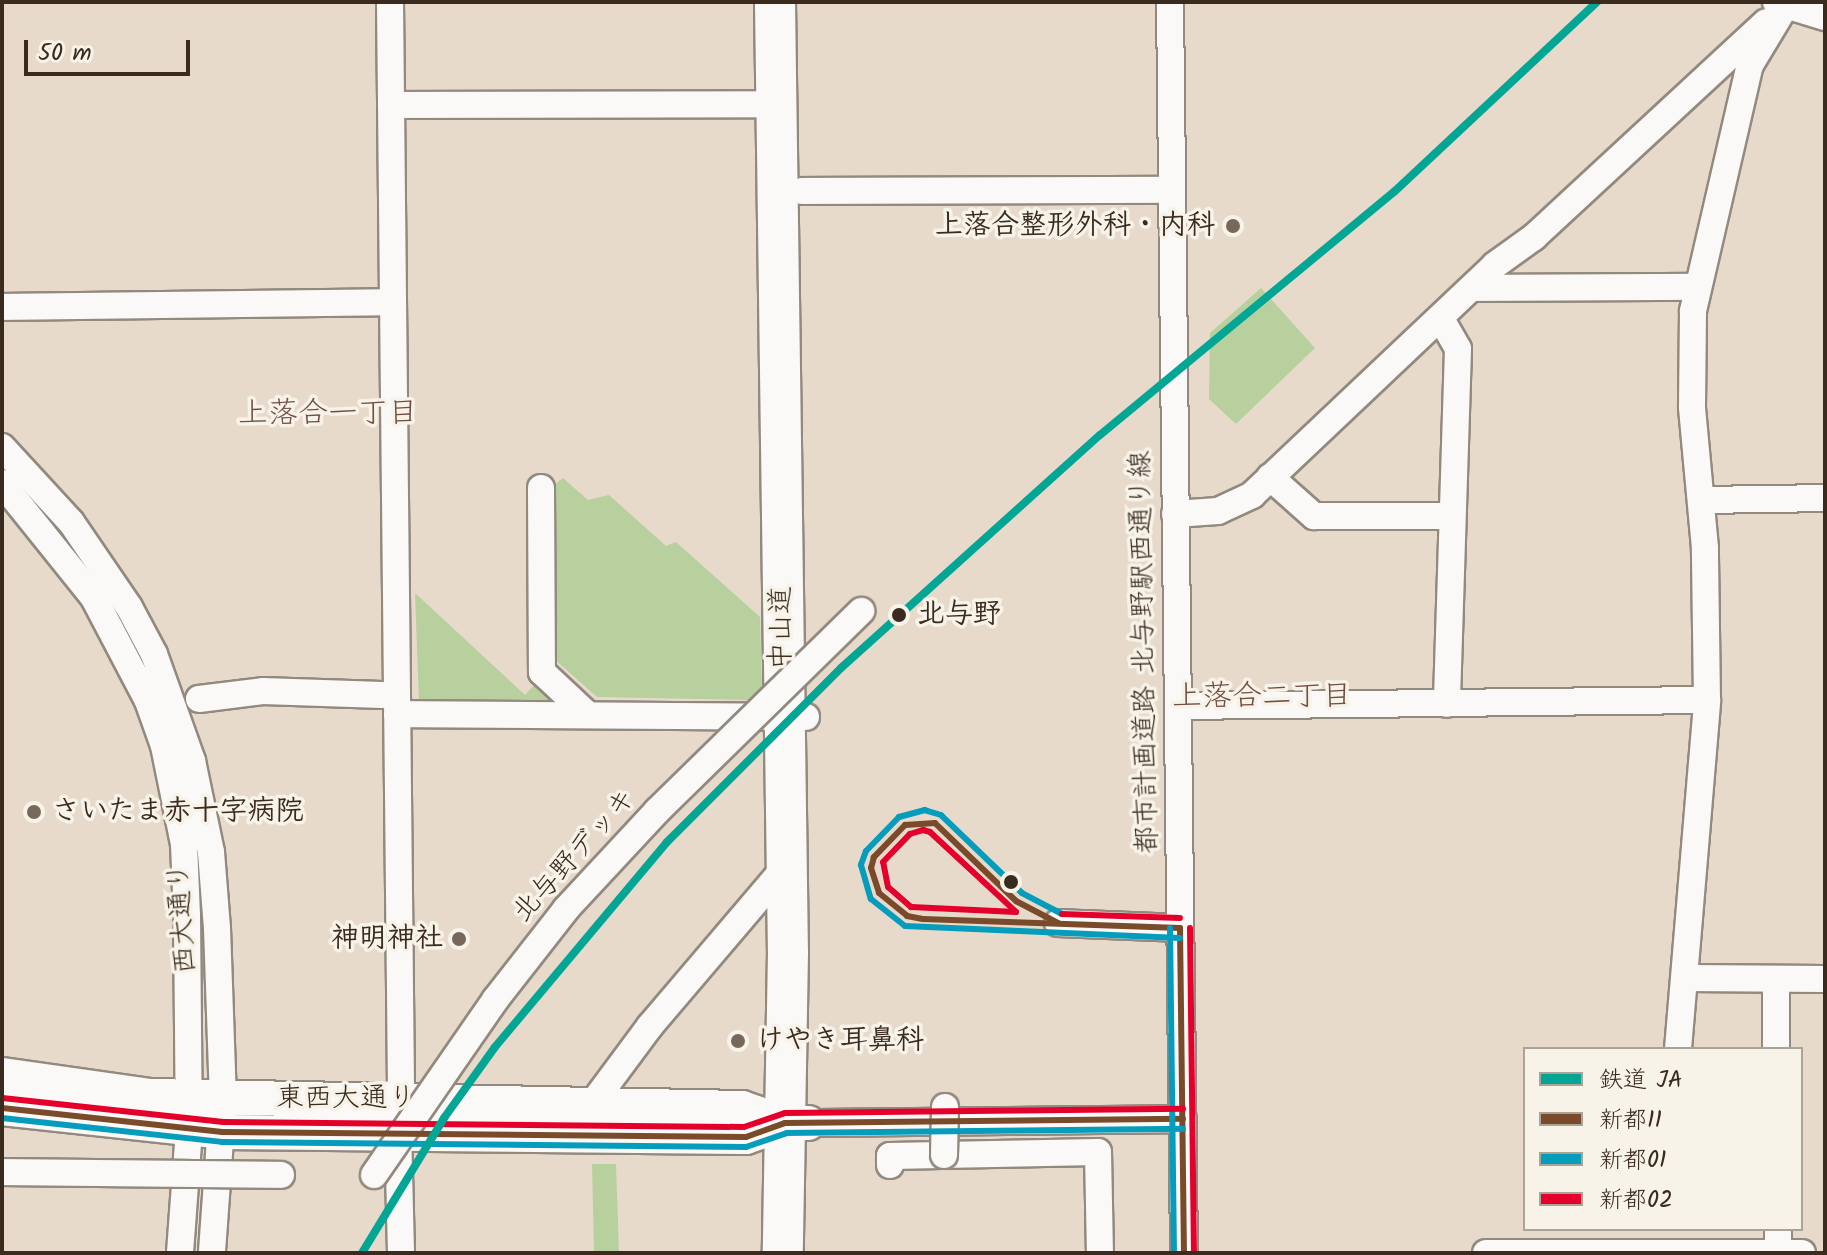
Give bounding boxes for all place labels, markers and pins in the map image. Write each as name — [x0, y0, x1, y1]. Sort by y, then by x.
place label: 上落合整形外科・内科 — [935, 209, 1215, 243]
marker: 上落合整形外科・内科 — [1222, 215, 1244, 237]
place label: 北与野 — [917, 598, 1001, 632]
marker: 北与野 — [888, 604, 910, 626]
place label: さいたま赤十字病院 — [52, 795, 304, 829]
marker: さいたま赤十字病院 — [23, 801, 45, 823]
unlabelled marker — [1003, 874, 1019, 890]
place label: 神明神社 — [331, 922, 443, 956]
marker: 神明神社 — [450, 930, 468, 948]
place label: けやき耳鼻科 — [756, 1024, 924, 1058]
marker: けやき耳鼻科 — [727, 1030, 749, 1052]

